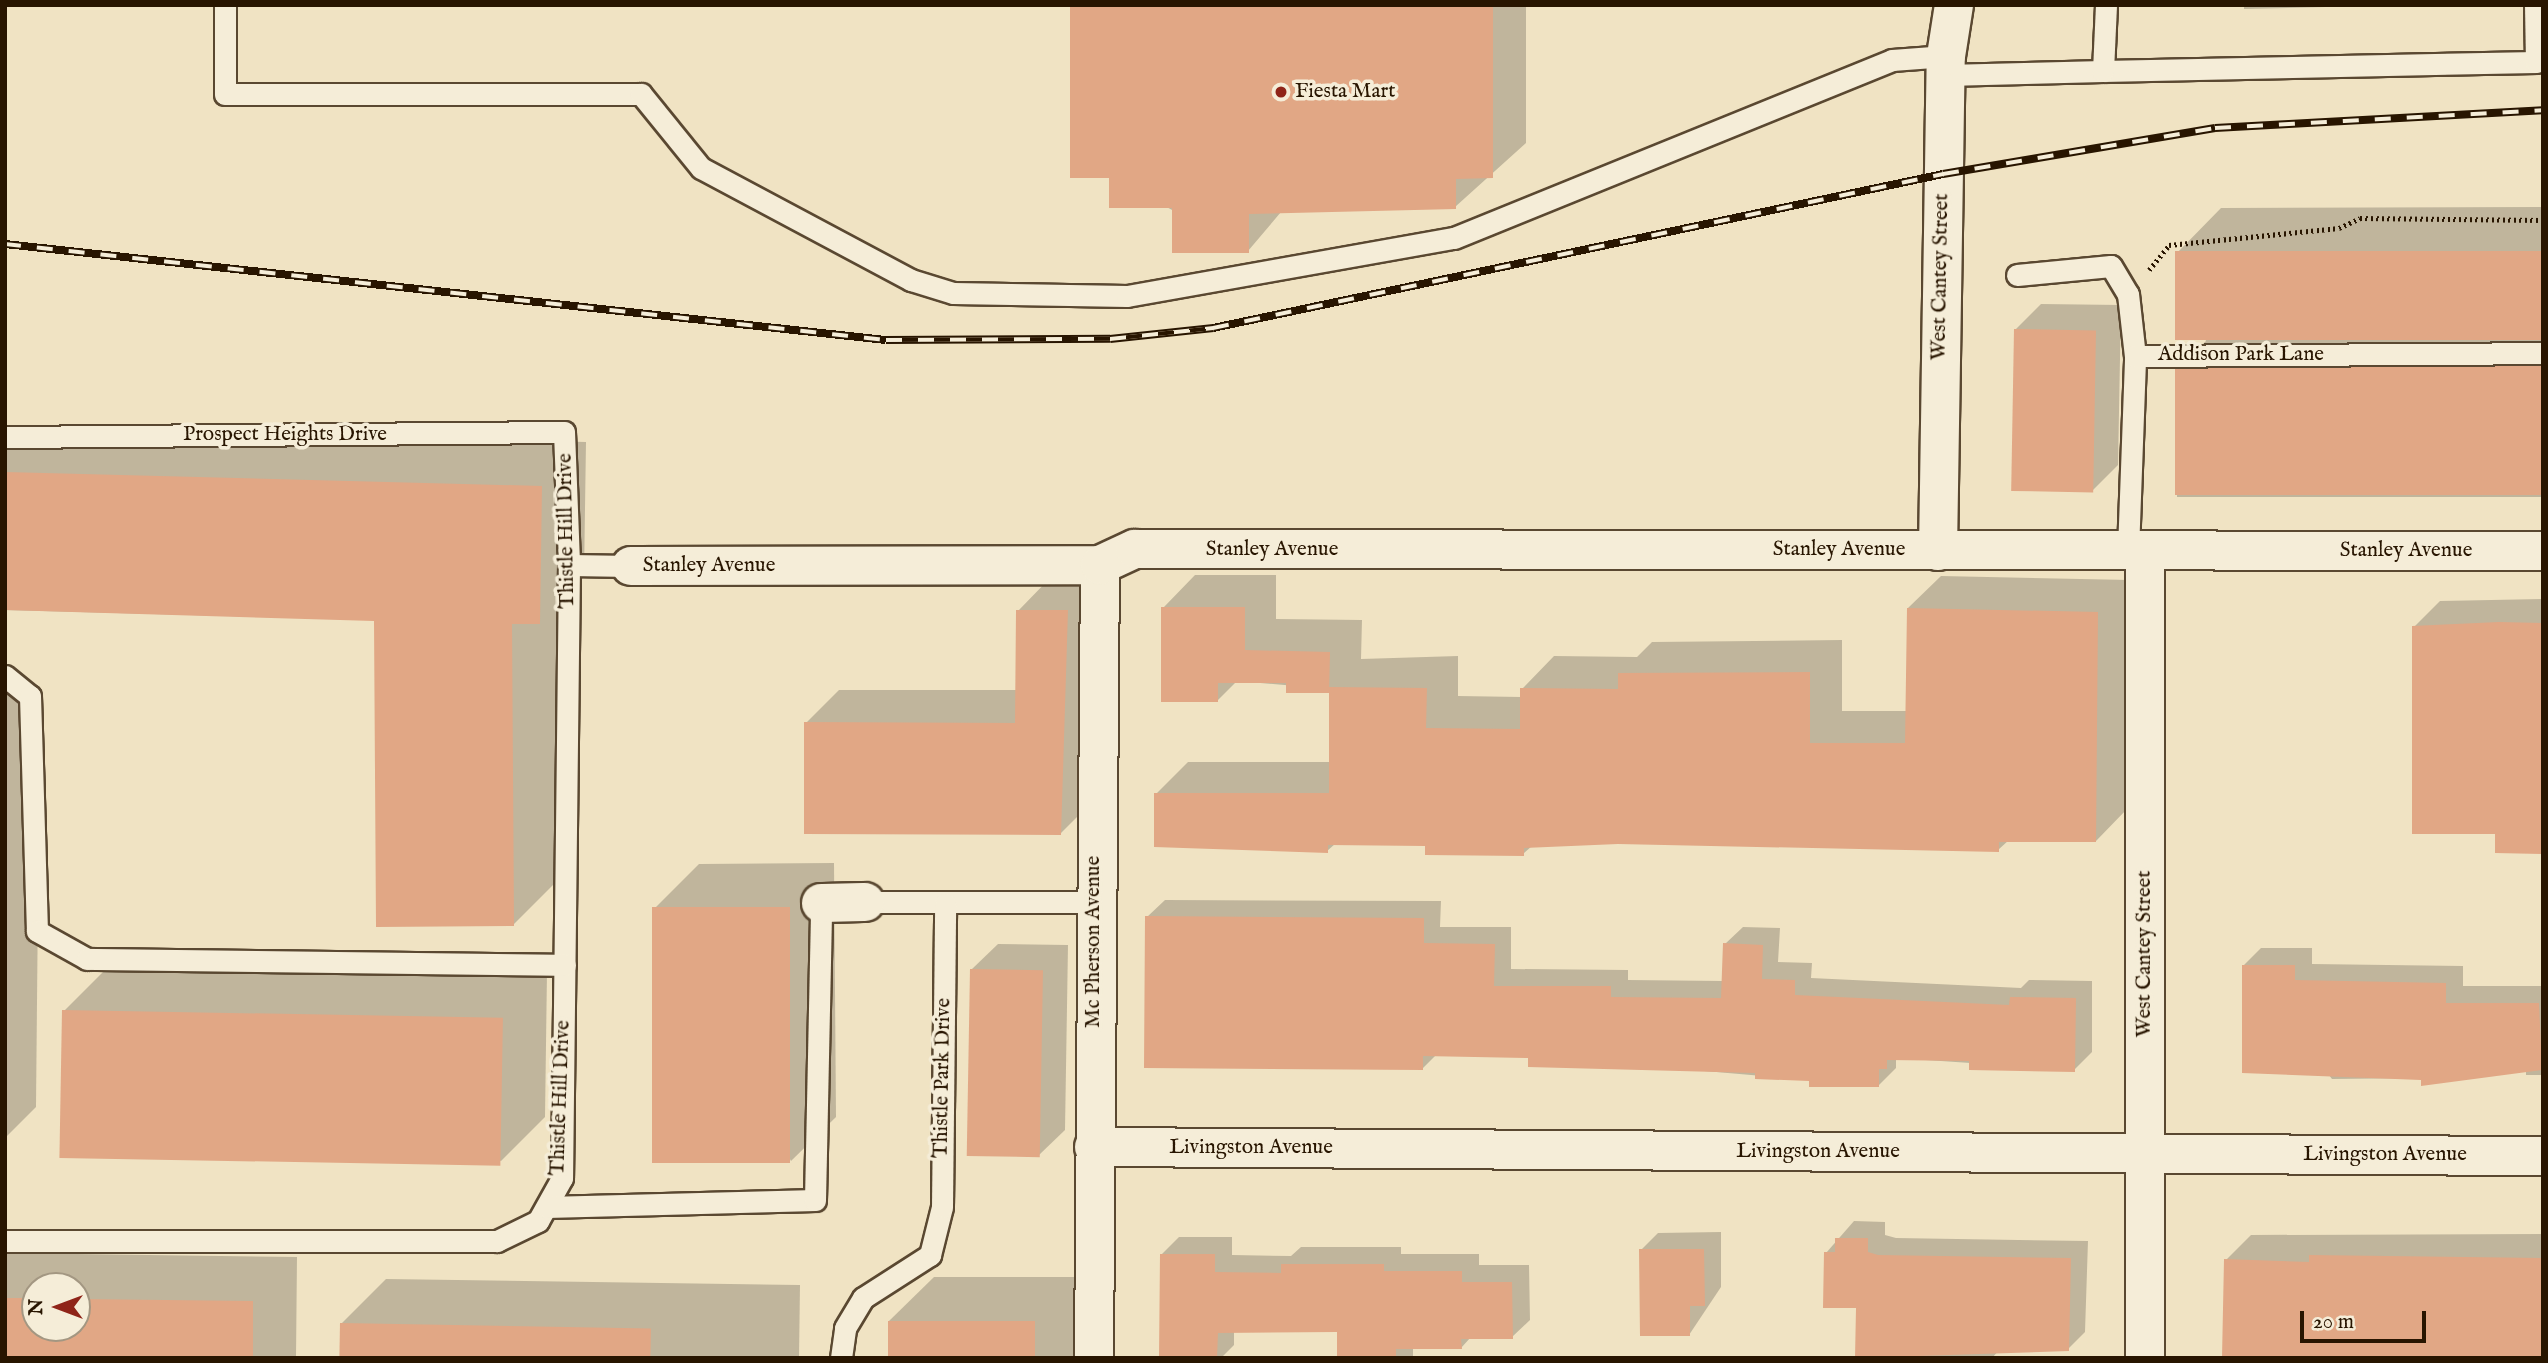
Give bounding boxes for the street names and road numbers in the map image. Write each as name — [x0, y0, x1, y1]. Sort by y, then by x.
street label: West Cantey Street — [1927, 193, 1955, 361]
street label: Addison Park Lane — [2158, 342, 2324, 368]
street label: Prospect Heights Drive — [183, 422, 387, 448]
street label: Thistle Hill Drive — [553, 453, 581, 609]
street label: Stanley Avenue — [1206, 537, 1338, 563]
street label: Stanley Avenue — [1773, 537, 1905, 563]
street label: Stanley Avenue — [2340, 538, 2472, 564]
street label: Stanley Avenue — [643, 553, 775, 579]
street label: Mc Pherson Avenue — [1081, 856, 1107, 1028]
street label: West Cantey Street — [2132, 871, 2158, 1037]
street label: Thistle Park Drive — [929, 998, 957, 1158]
street label: Thistle Hill Drive — [546, 1020, 576, 1176]
street label: Livingston Avenue — [1169, 1135, 1333, 1161]
street label: Livingston Avenue — [1736, 1139, 1900, 1165]
street label: Livingston Avenue — [2303, 1142, 2467, 1168]

